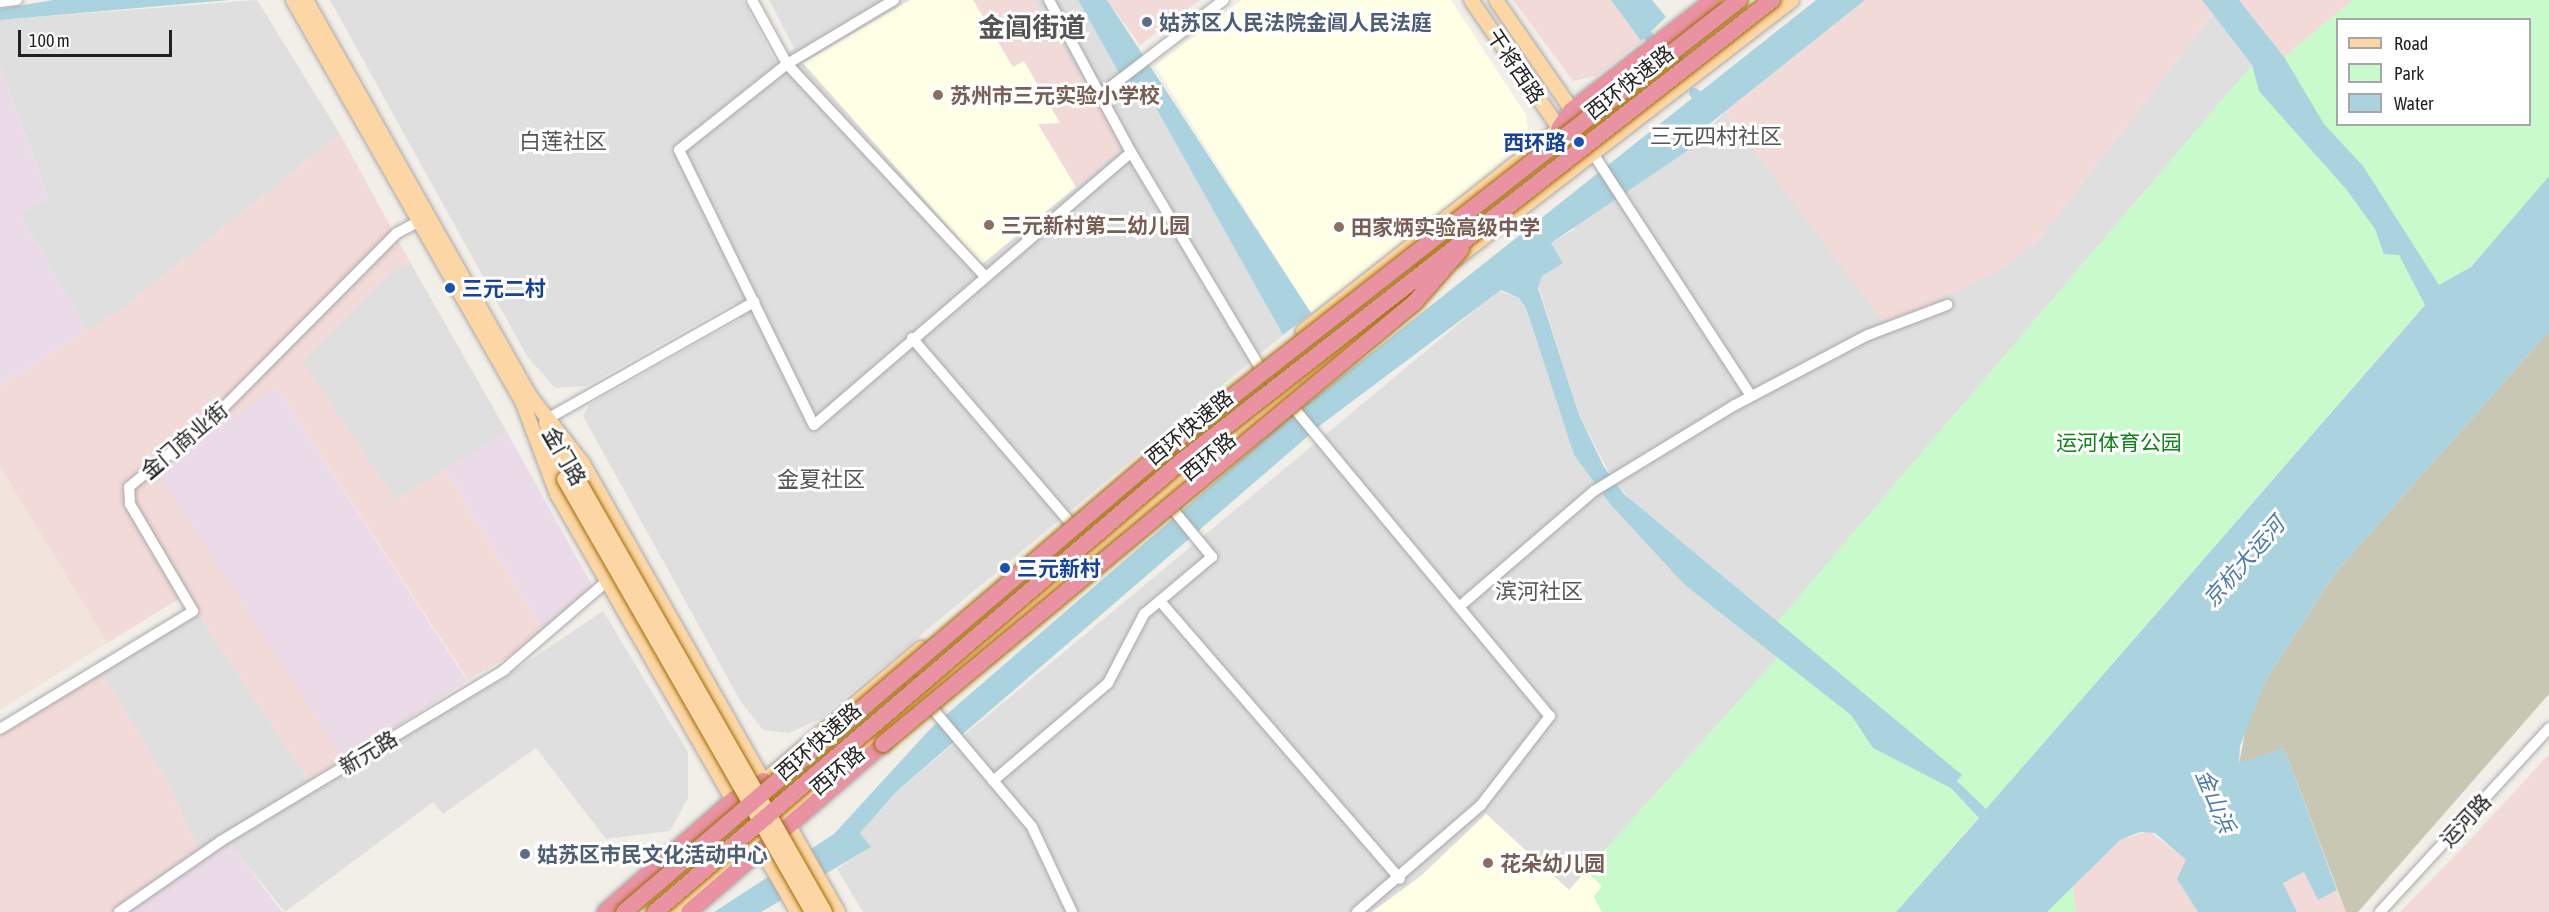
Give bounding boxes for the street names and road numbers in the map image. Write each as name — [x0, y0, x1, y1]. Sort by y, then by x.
street label: 干将西路 — [1482, 24, 1550, 108]
street label: 西环快速路 — [1580, 40, 1678, 124]
street label: 西环快速路 — [1140, 384, 1238, 470]
street label: 金门商业街 — [136, 397, 232, 483]
street label: 金门路 — [538, 422, 592, 490]
street label: 西环路 — [1176, 426, 1240, 486]
street label: 西环快速路 — [770, 697, 866, 785]
street label: 新元路 — [335, 725, 401, 779]
street label: 西环路 — [805, 740, 869, 800]
street label: 运河路 — [2434, 788, 2496, 852]

